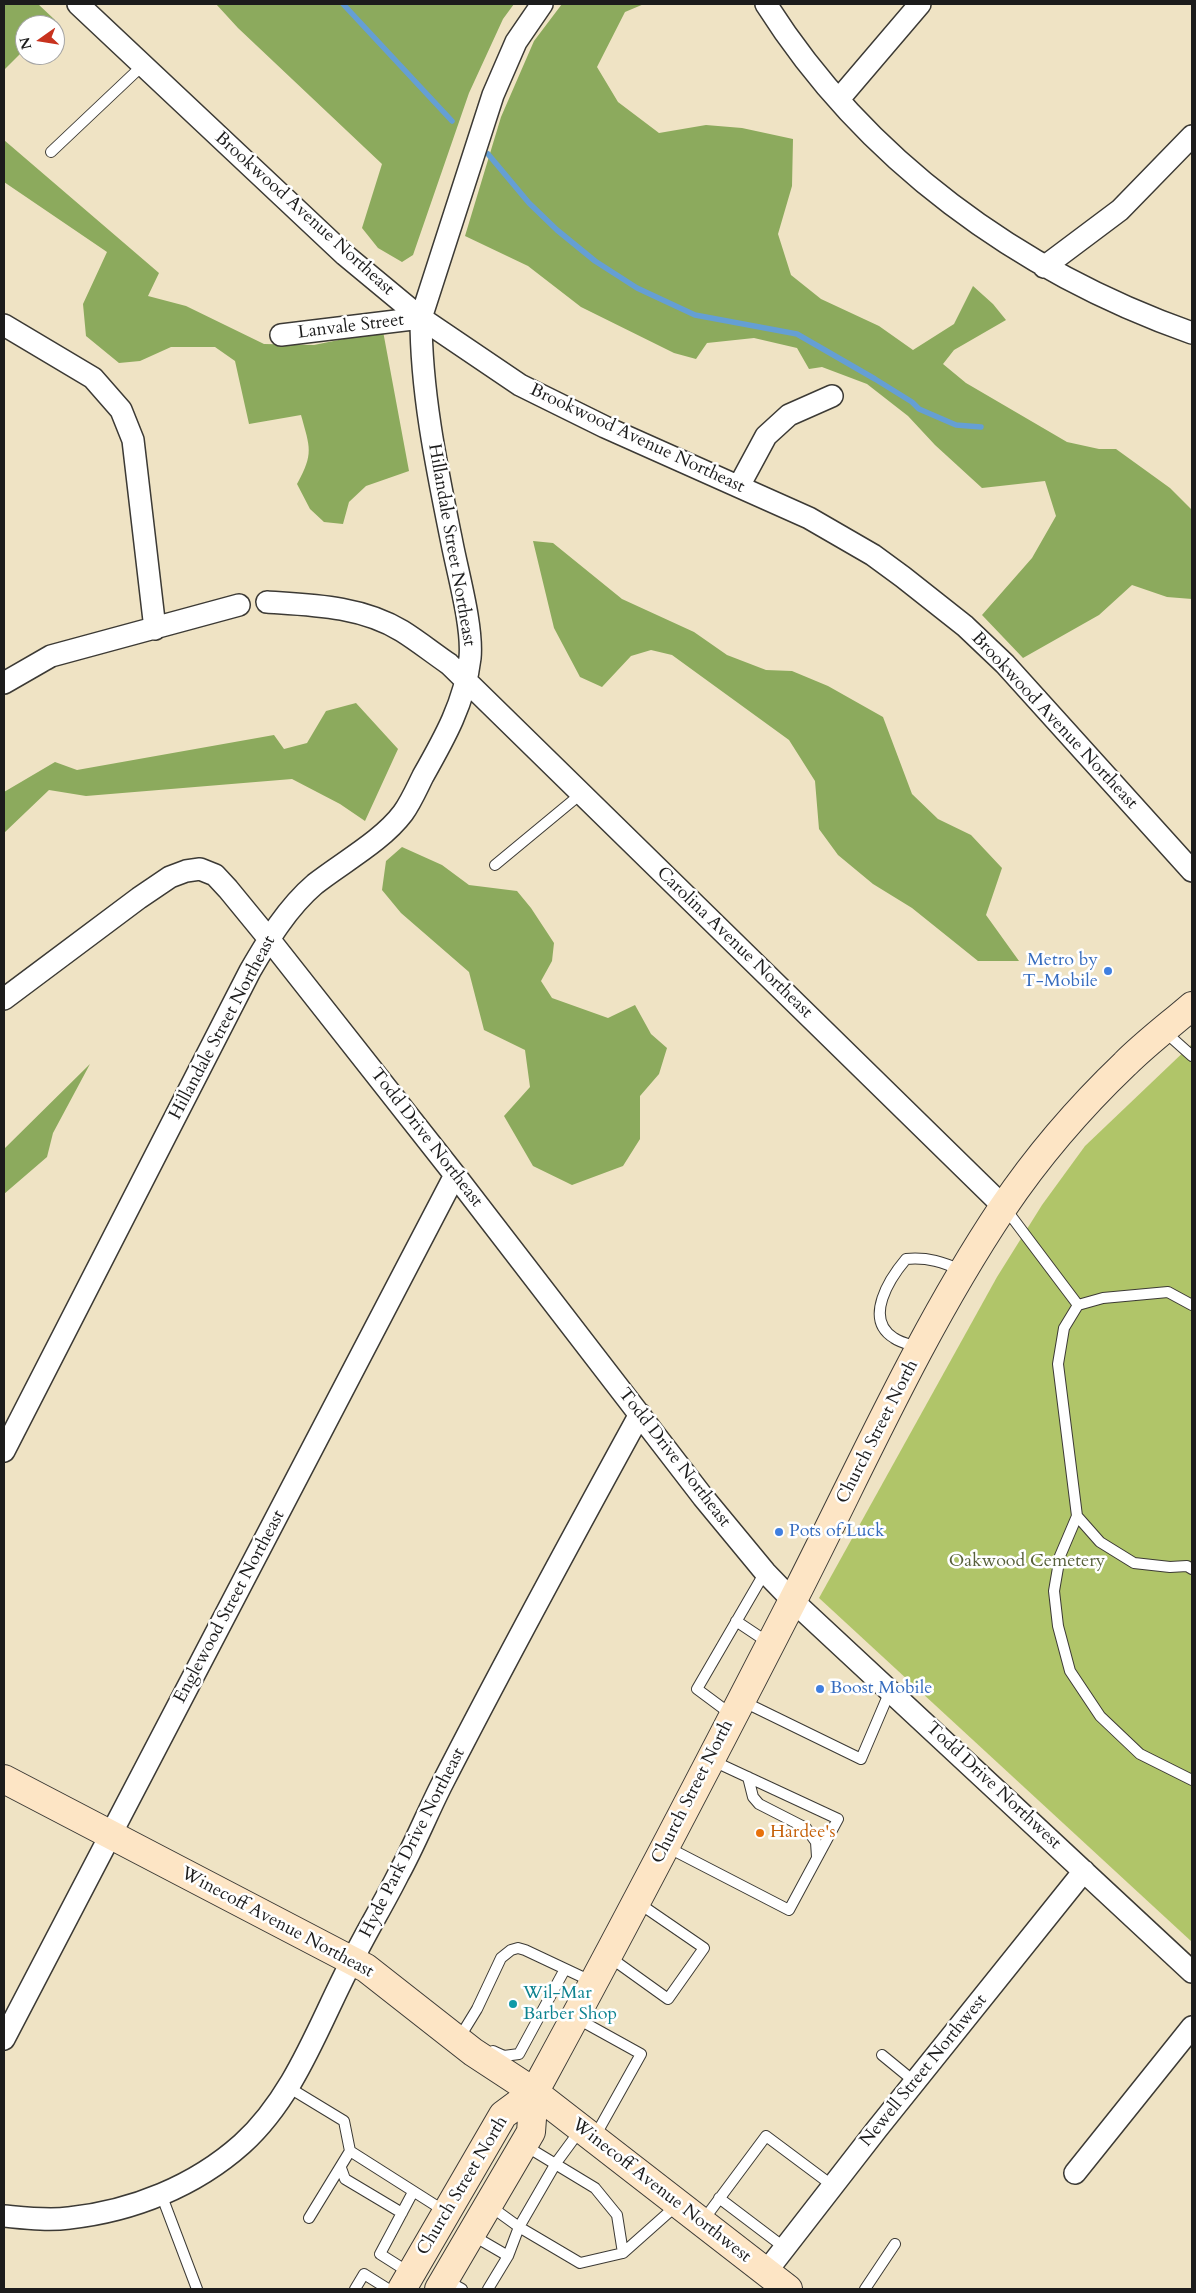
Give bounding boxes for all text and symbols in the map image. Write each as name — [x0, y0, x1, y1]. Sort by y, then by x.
north arrow — [15, 15, 65, 65]
text: N — [15, 35, 36, 51]
street label: Brookwood Avenue Northeast — [210, 128, 398, 300]
street label: Lanvale Street — [297, 310, 405, 344]
street label: Brookwood Avenue Northeast — [526, 380, 748, 498]
street label: Hillandale Street Northeast — [423, 442, 479, 648]
street label: Brookwood Avenue Northeast — [966, 628, 1142, 814]
street label: Carolina Avenue Northeast — [652, 863, 816, 1023]
street label: Hillandale Street Northeast — [165, 932, 281, 1124]
place label: Metro by T-Mobile — [1023, 950, 1098, 992]
marker: Metro by T-Mobile — [1102, 965, 1114, 977]
street label: Todd Drive Northeast — [365, 1064, 487, 1212]
street label: Church Street North — [832, 1357, 924, 1507]
street label: Todd Drive Northeast — [613, 1384, 735, 1532]
street label: Englewood Street Northeast — [170, 1507, 290, 1707]
place label: Pots of Luck — [789, 1521, 885, 1543]
marker: Pots of Luck — [773, 1526, 785, 1538]
park label: Oakwood Cemetery — [949, 1551, 1105, 1573]
place label: Boost Mobile — [830, 1678, 932, 1700]
marker: Boost Mobile — [814, 1683, 826, 1695]
street label: Church Street North — [647, 1717, 739, 1867]
street label: Todd Drive Northwest — [921, 1718, 1065, 1854]
street label: Hyde Park Drive Northeast — [356, 1745, 470, 1941]
place label: Hardee's — [770, 1822, 835, 1844]
marker: Hardee's — [754, 1827, 766, 1839]
street label: Winecoff Avenue Northeast — [177, 1863, 377, 1983]
place label: Wil-Mar Barber Shop — [523, 1983, 617, 2026]
street label: Newell Street Northwest — [856, 1990, 992, 2152]
marker: Wil-Mar Barber Shop — [507, 1998, 519, 2010]
street label: Church Street North — [413, 2113, 513, 2259]
street label: Winecoff Avenue Northwest — [567, 2114, 755, 2268]

